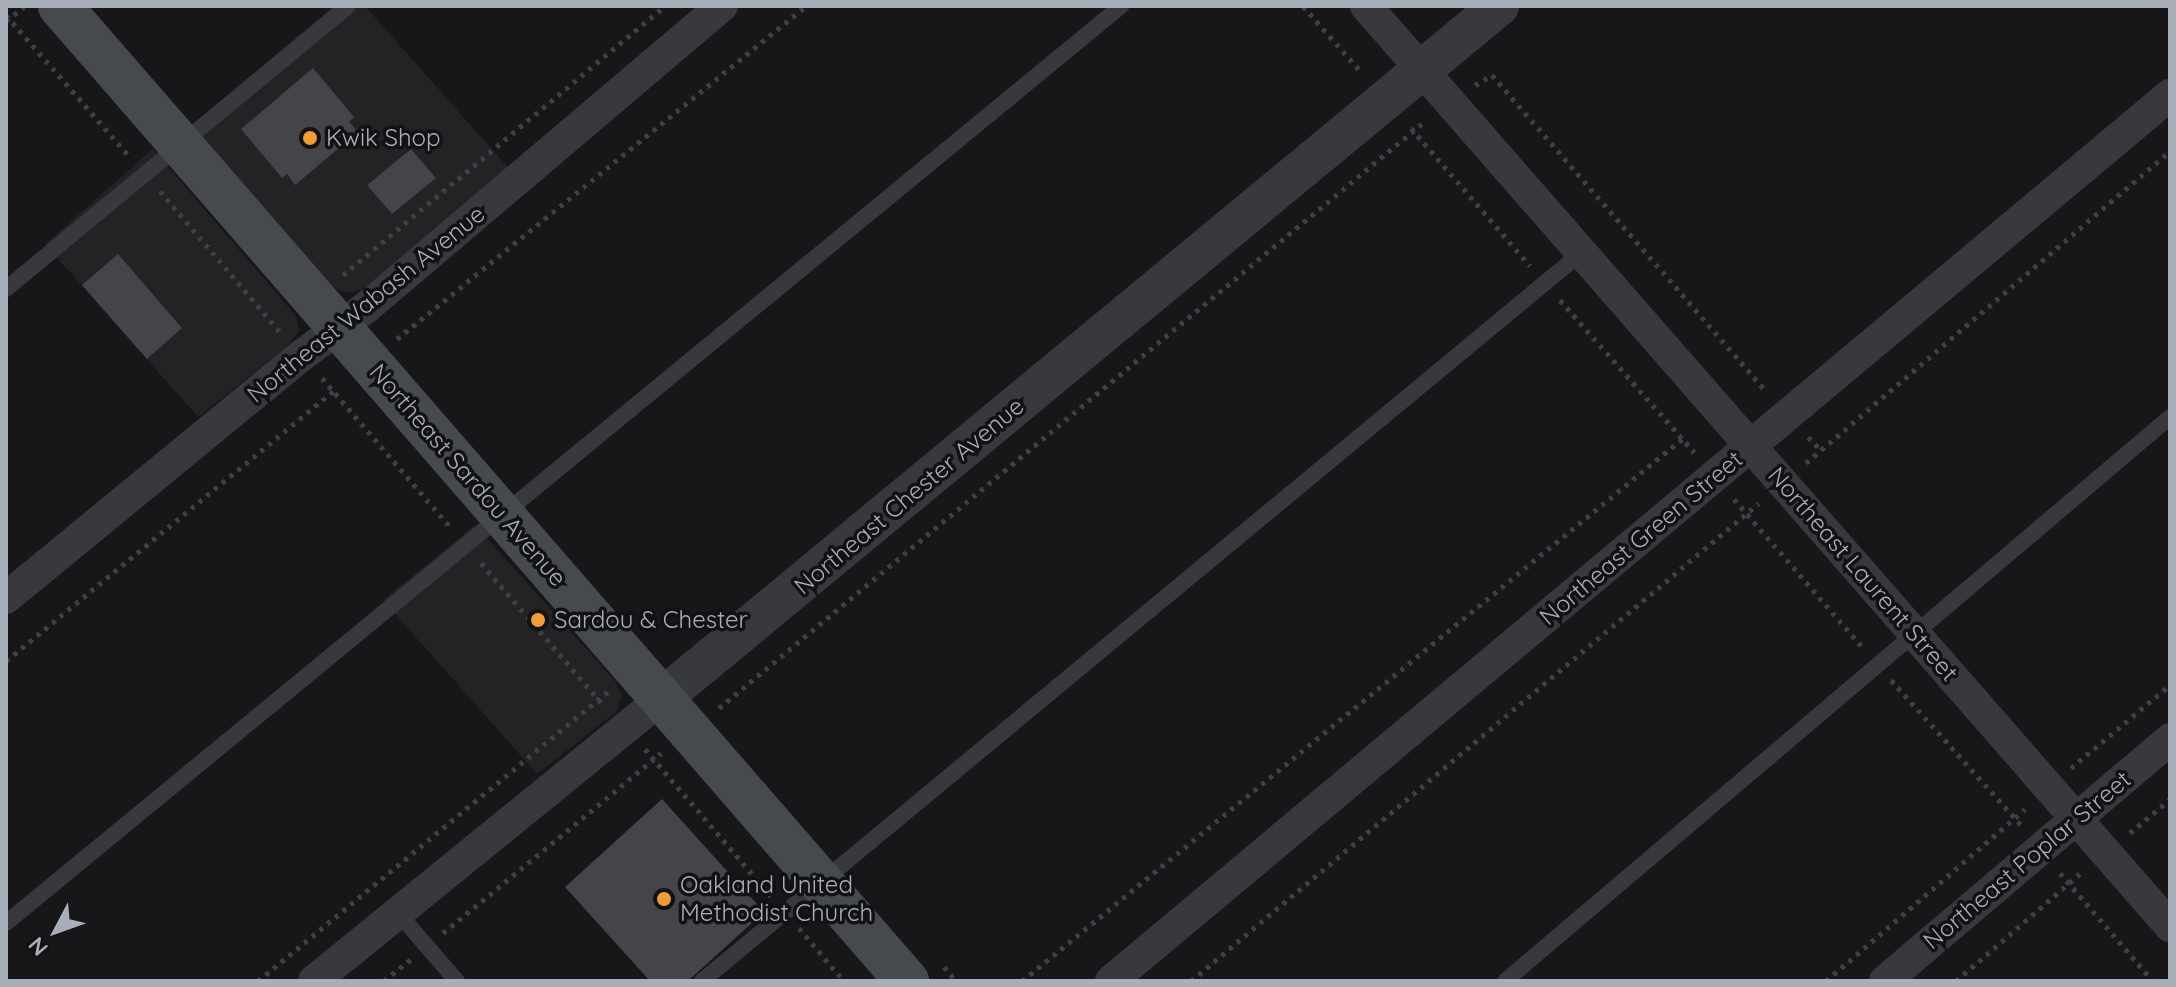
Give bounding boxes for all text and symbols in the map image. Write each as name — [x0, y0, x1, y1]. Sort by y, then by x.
place label: Kwik Shop — [326, 124, 441, 152]
marker: Kwik Shop — [301, 129, 319, 147]
street label: Northeast Wabash Avenue — [241, 199, 491, 409]
street label: Northeast Sardou Avenue — [364, 358, 572, 592]
street label: Northeast Chester Avenue — [788, 392, 1030, 600]
street label: Northeast Green Street — [1534, 445, 1748, 631]
street label: Northeast Laurent Street — [1762, 461, 1964, 687]
place label: Sardou & Chester — [554, 606, 748, 634]
marker: Sardou & Chester — [529, 611, 547, 629]
street label: Northeast Poplar Street — [1918, 765, 2136, 955]
place label: Oakland United Methodist Church — [680, 871, 873, 927]
marker: Oakland United Methodist Church — [655, 890, 673, 908]
north arrow — [16, 891, 96, 971]
text: N — [22, 931, 54, 962]

